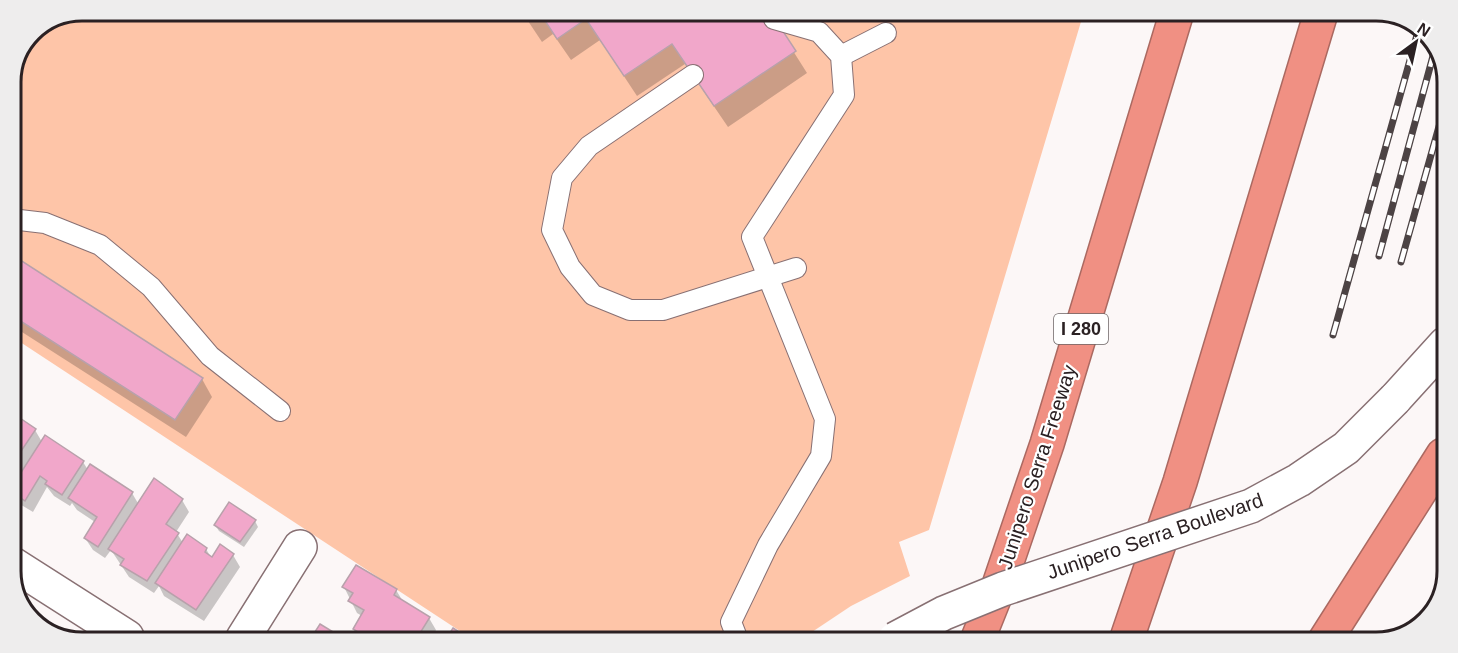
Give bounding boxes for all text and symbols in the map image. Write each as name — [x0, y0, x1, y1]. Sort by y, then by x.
north arrow — [1386, 12, 1446, 72]
text: N — [1414, 20, 1433, 40]
road number: I 280 — [1054, 314, 1108, 344]
street label: Junipero Serra Freeway — [994, 362, 1080, 572]
street label: Junipero Serra Boulevard — [1044, 489, 1266, 583]

